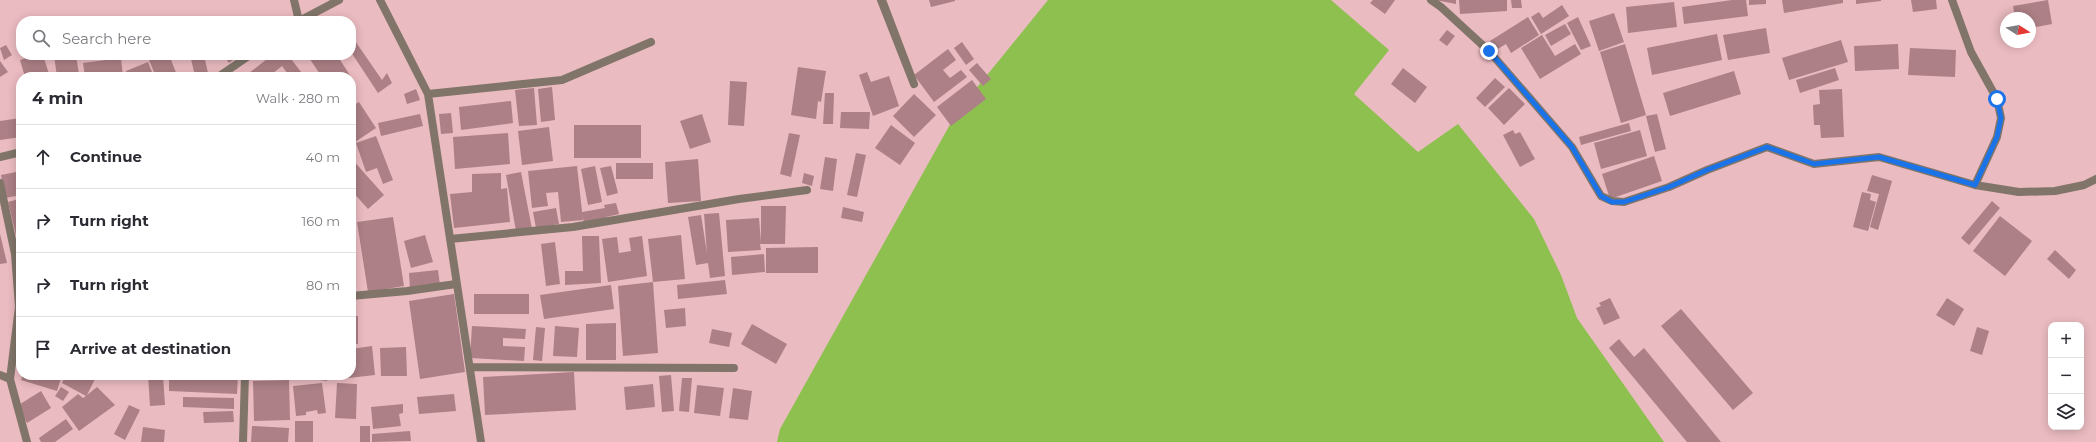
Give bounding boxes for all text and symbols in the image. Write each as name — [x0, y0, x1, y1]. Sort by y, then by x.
north arrow — [2000, 12, 2036, 48]
search box — [16, 16, 356, 60]
icon: search — [30, 27, 52, 49]
text: Search here — [62, 29, 151, 48]
route end — [1480, 42, 1498, 60]
text: 4 min — [32, 88, 83, 108]
text: Walk · 280 m — [256, 90, 340, 106]
route start — [1988, 90, 2006, 108]
icon: ahead — [32, 146, 54, 168]
text: Continue — [70, 147, 142, 166]
text: 40 m — [306, 149, 340, 165]
icon: right — [32, 210, 54, 232]
text: Turn right — [70, 211, 149, 230]
text: 160 m — [302, 213, 340, 229]
icon: right — [32, 274, 54, 296]
text: Turn right — [70, 275, 149, 294]
text: 80 m — [306, 277, 340, 293]
map controls — [2048, 322, 2084, 430]
button: + — [2048, 322, 2084, 358]
icon: arrive — [32, 338, 54, 360]
text: Arrive at destination — [70, 339, 231, 358]
button: − — [2048, 358, 2084, 394]
button: layers — [2048, 394, 2084, 430]

